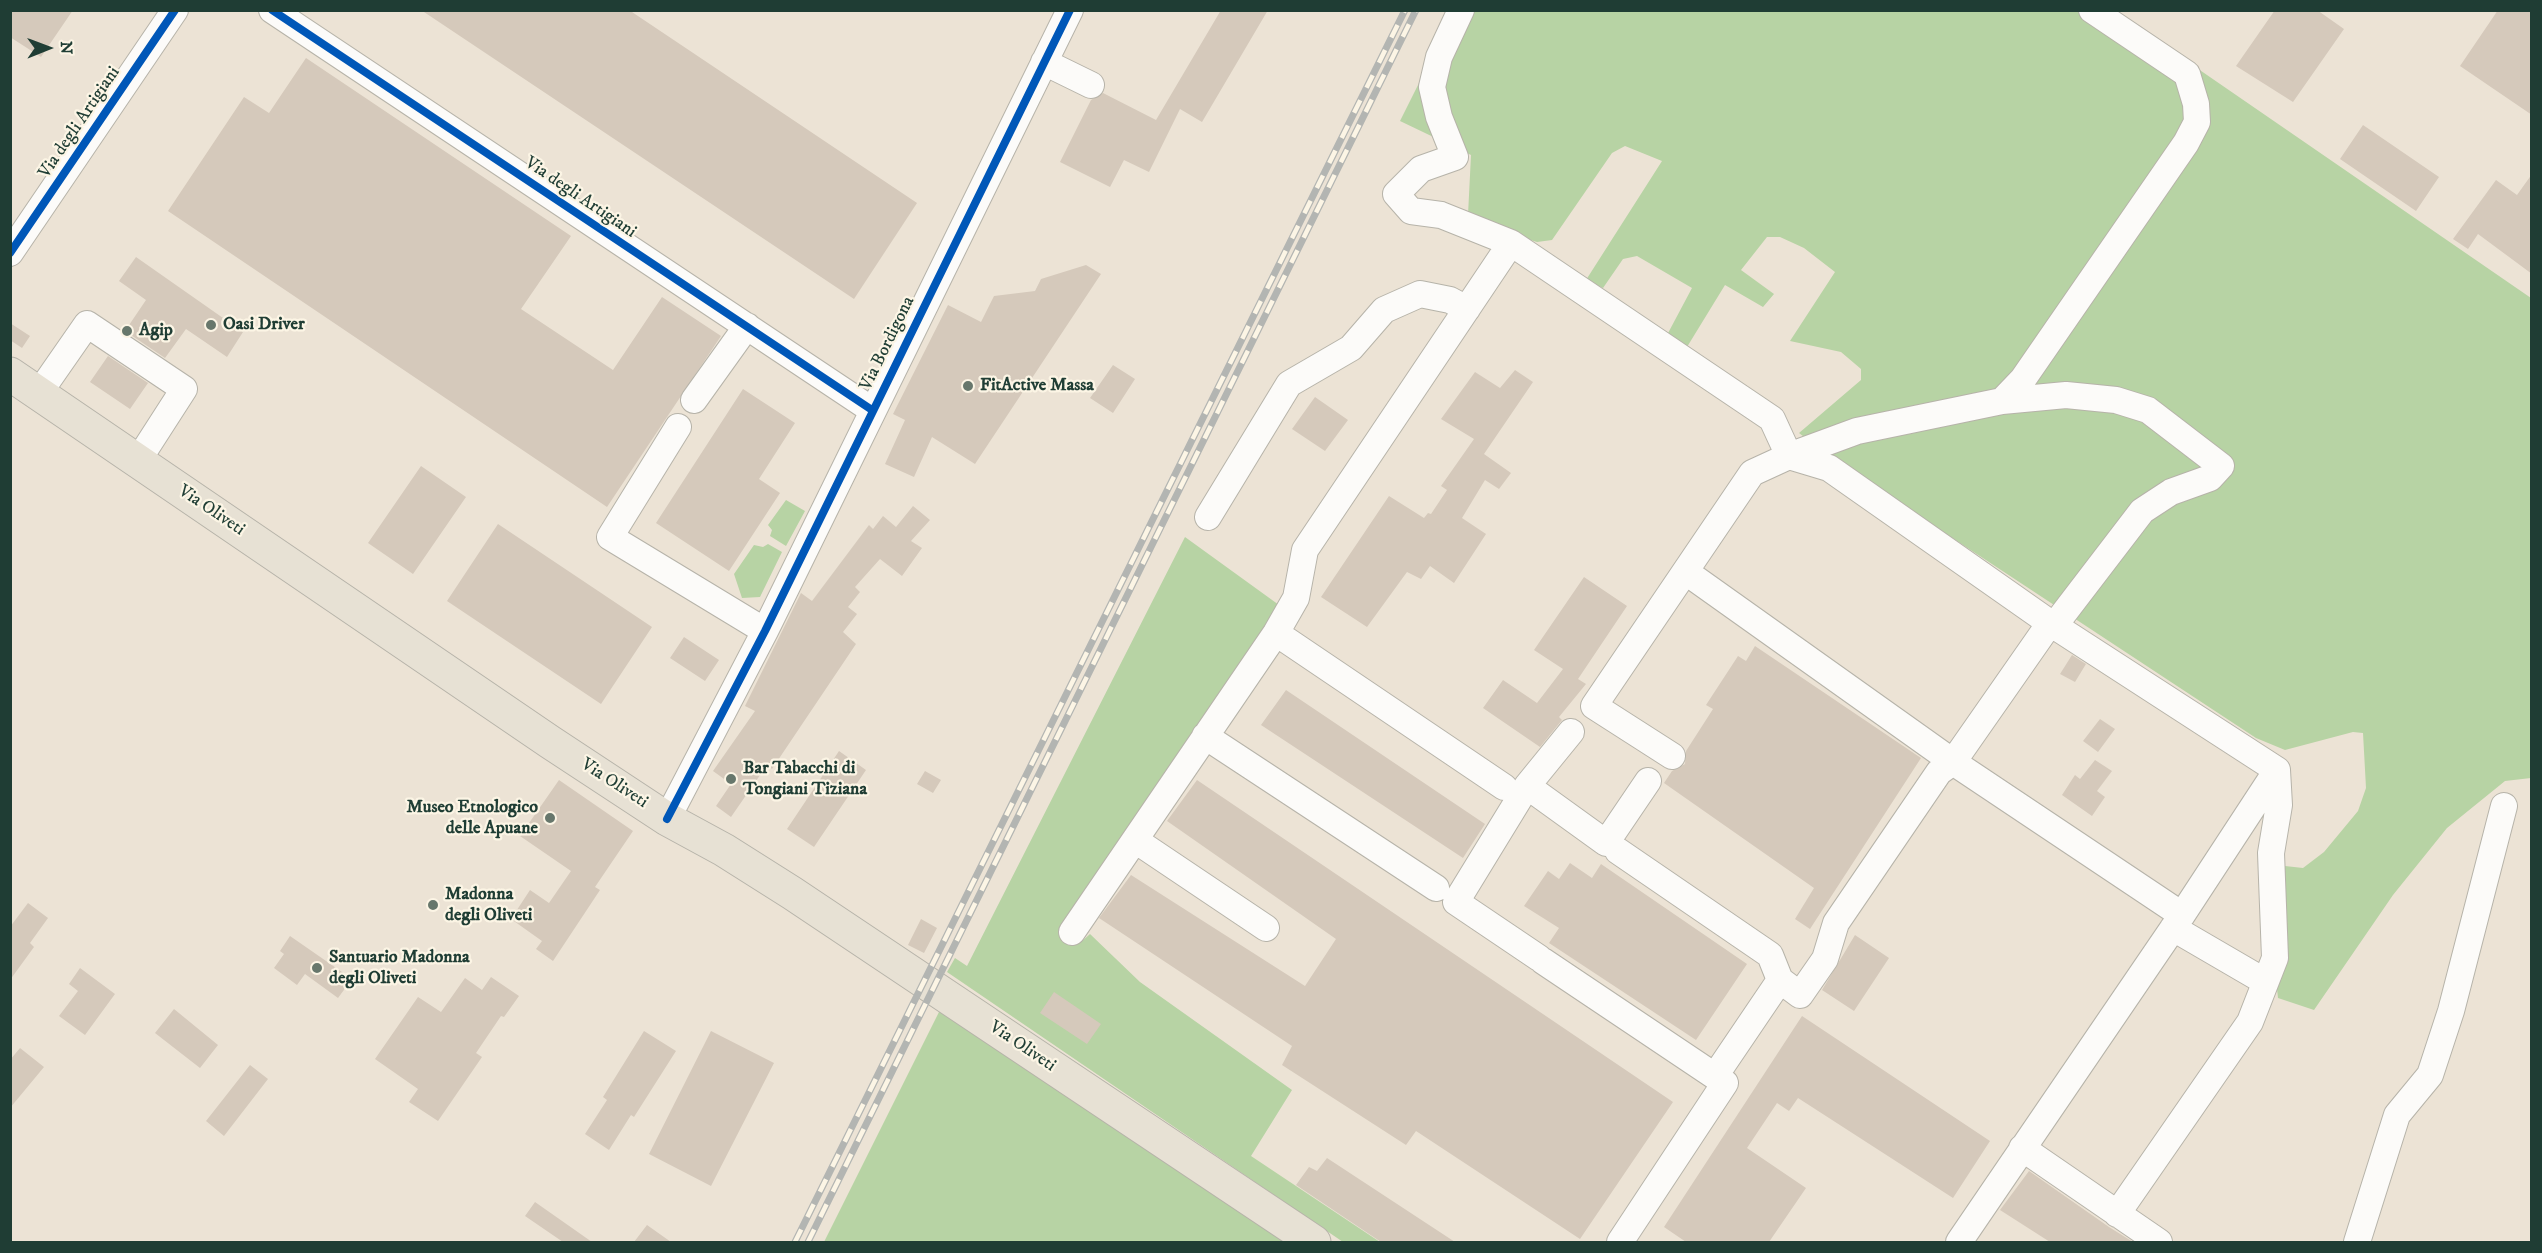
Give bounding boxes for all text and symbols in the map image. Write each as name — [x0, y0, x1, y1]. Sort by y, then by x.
north arrow — [18, 18, 78, 78]
text: N — [56, 41, 76, 54]
street label: Via degli Artigiani — [35, 63, 125, 183]
street label: Via degli Artigiani — [520, 153, 640, 243]
street label: Via Bordigona — [856, 293, 920, 395]
place label: Oasi Driver — [223, 314, 305, 336]
marker: Oasi Driver — [204, 318, 218, 332]
place label: Agip — [139, 320, 173, 342]
marker: Agip — [120, 324, 134, 338]
place label: FitActive Massa — [980, 375, 1094, 397]
marker: FitActive Massa — [961, 379, 975, 393]
street label: Via Oliveti — [174, 481, 248, 541]
street label: Via Oliveti — [576, 754, 652, 814]
place label: Bar Tabacchi di Tongiani Tiziana — [743, 758, 867, 800]
marker: Bar Tabacchi di Tongiani Tiziana — [724, 772, 738, 786]
place label: Museo Etnologico delle Apuane — [407, 797, 538, 840]
marker: Museo Etnologico delle Apuane — [543, 811, 557, 825]
place label: Madonna degli Oliveti — [445, 884, 532, 926]
marker: Madonna degli Oliveti — [426, 898, 440, 912]
place label: Santuario Madonna degli Oliveti — [329, 947, 470, 990]
marker: Santuario Madonna degli Oliveti — [310, 961, 324, 975]
street label: Via Oliveti — [985, 1017, 1059, 1077]

